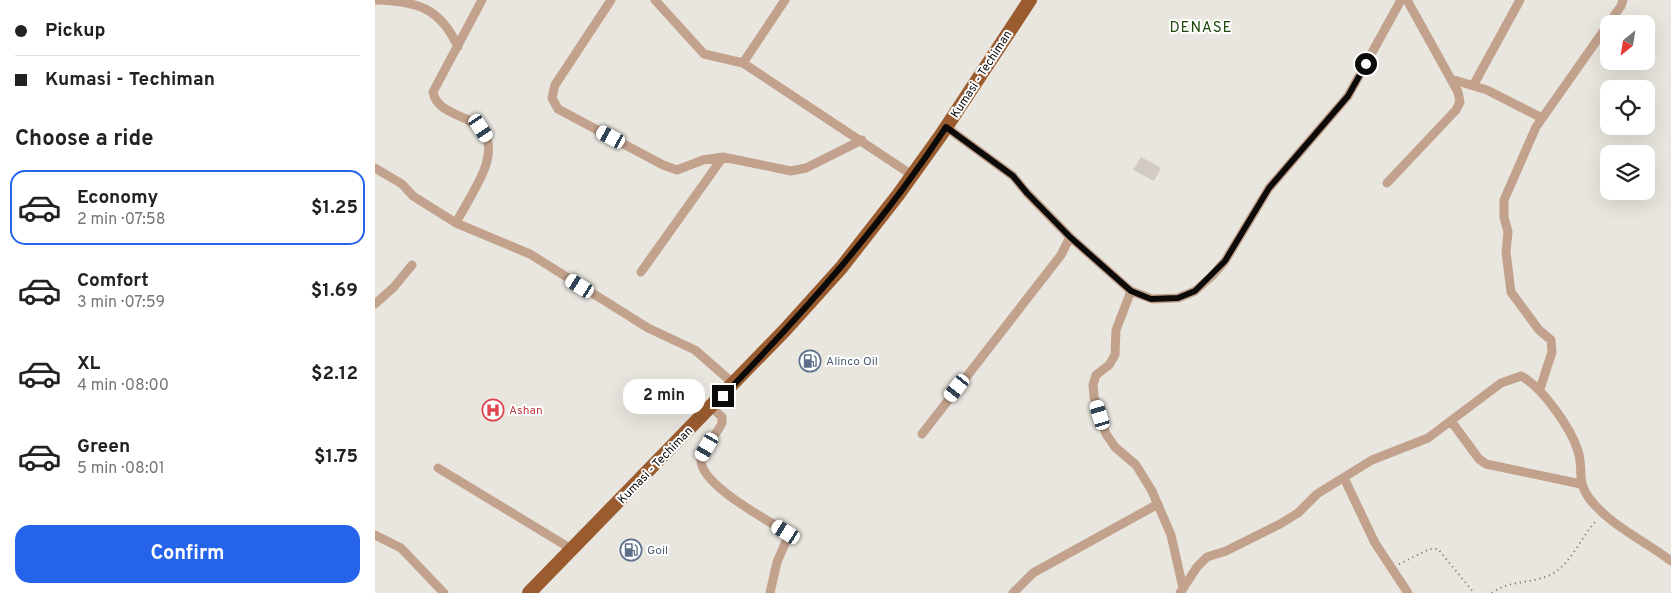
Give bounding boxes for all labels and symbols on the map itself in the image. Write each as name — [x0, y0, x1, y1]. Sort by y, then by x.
north arrow — [1600, 15, 1655, 70]
district label: DENASE — [1169, 19, 1233, 38]
street label: Kumasi - Techiman — [947, 28, 1016, 122]
route start — [1355, 53, 1377, 75]
car — [466, 111, 495, 145]
car — [594, 123, 627, 151]
car — [563, 272, 596, 300]
fuel station icon: Alinco Oil — [798, 349, 822, 373]
place label: Alinco Oil — [826, 354, 878, 370]
car — [941, 372, 972, 404]
callout: 2 min — [623, 378, 705, 414]
route end — [712, 385, 734, 407]
hospital icon: Ashan — [481, 398, 505, 422]
car — [1088, 398, 1111, 432]
place label: Ashan — [509, 403, 543, 419]
street label: Kumasi - Techiman — [615, 424, 697, 508]
car — [693, 430, 720, 464]
car — [769, 518, 802, 546]
fuel station icon: Goil — [619, 538, 643, 562]
place label: Goil — [647, 543, 668, 559]

